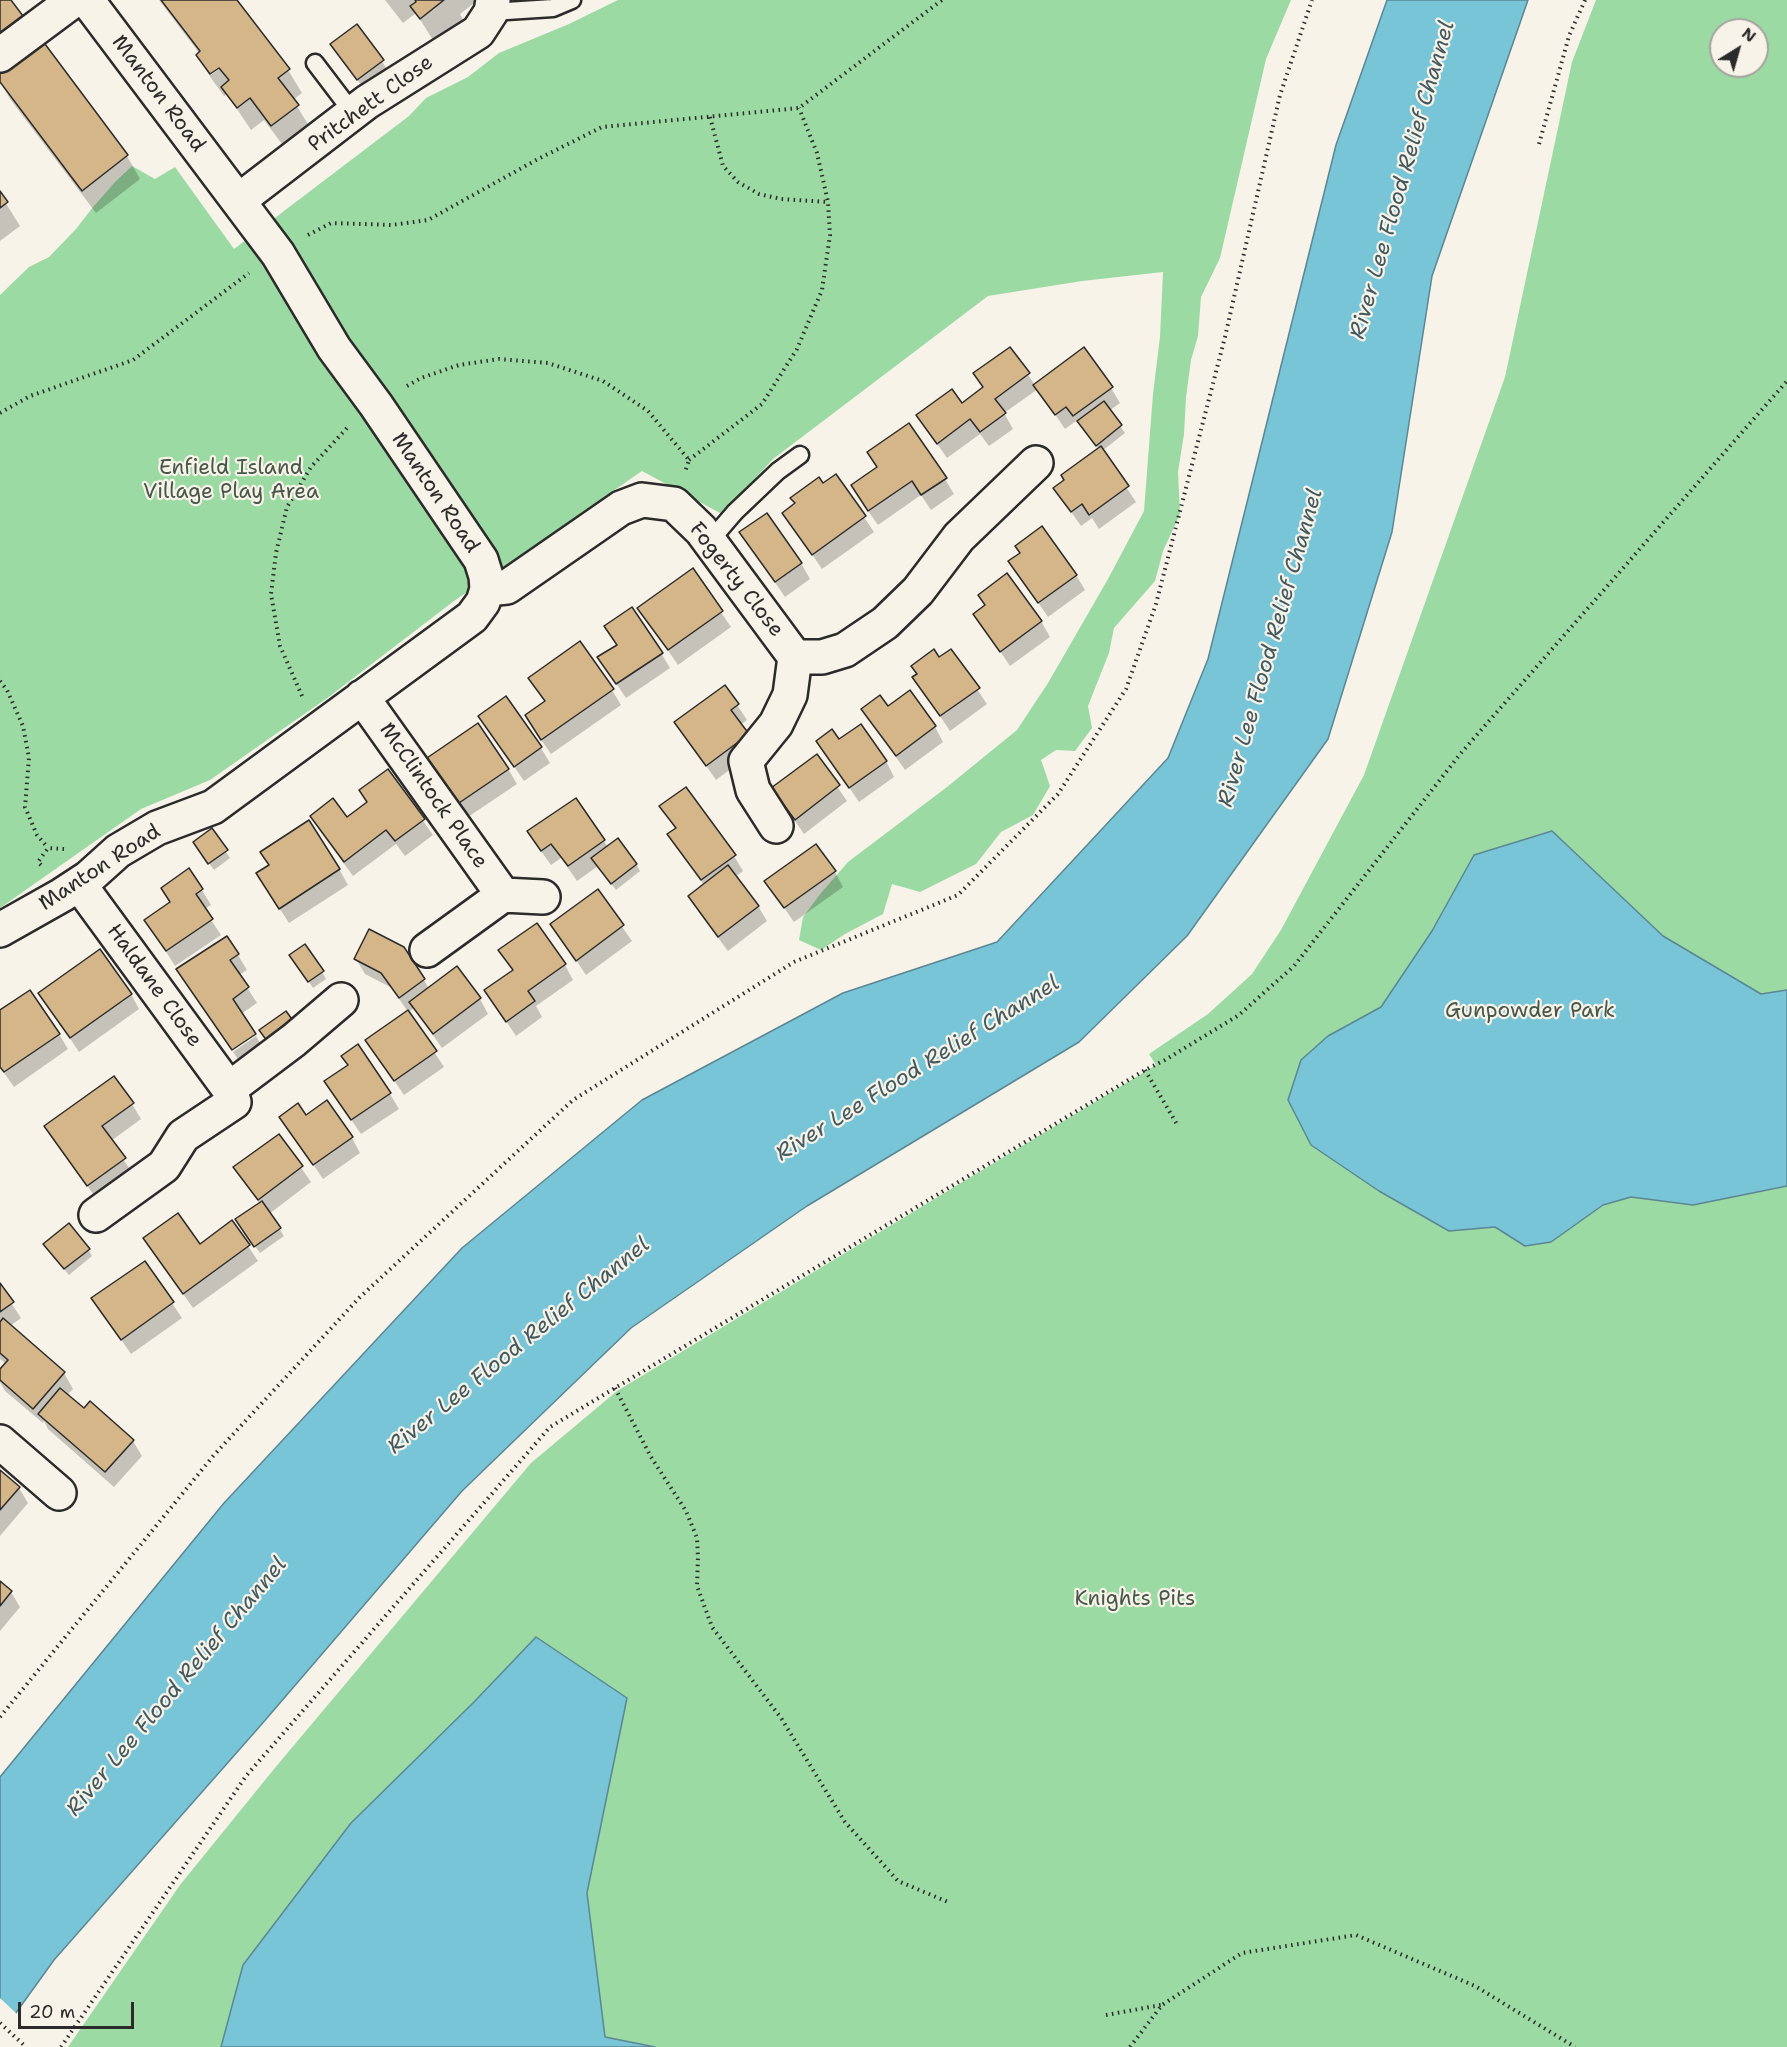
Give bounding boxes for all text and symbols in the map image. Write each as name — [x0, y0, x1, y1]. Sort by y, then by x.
water label: River Lee Flood Relief Channel — [1345, 18, 1461, 342]
north arrow — [1709, 18, 1769, 78]
text: N — [1738, 23, 1760, 47]
street label: Manton Road — [106, 31, 210, 157]
street label: Pritchett Close — [304, 50, 438, 158]
street label: Manton Road — [385, 428, 485, 558]
park label: Enfield Island Village Play Area — [143, 456, 319, 506]
water label: River Lee Flood Relief Channel — [1213, 486, 1329, 810]
street label: Fogerty Close — [683, 518, 789, 642]
street label: McClintock Place — [373, 719, 493, 873]
street label: Manton Road — [35, 819, 165, 917]
street label: Haldane Close — [101, 920, 207, 1052]
water label: River Lee Flood Relief Channel — [771, 970, 1065, 1168]
park label: Gunpowder Park — [1445, 999, 1615, 1025]
water label: River Lee Flood Relief Channel — [383, 1232, 655, 1460]
water label: River Lee Flood Relief Channel — [61, 1552, 293, 1822]
park label: Knights Pits — [1075, 1587, 1195, 1613]
scale bar — [21, 1990, 136, 2028]
text: 20 m — [29, 2000, 75, 2024]

